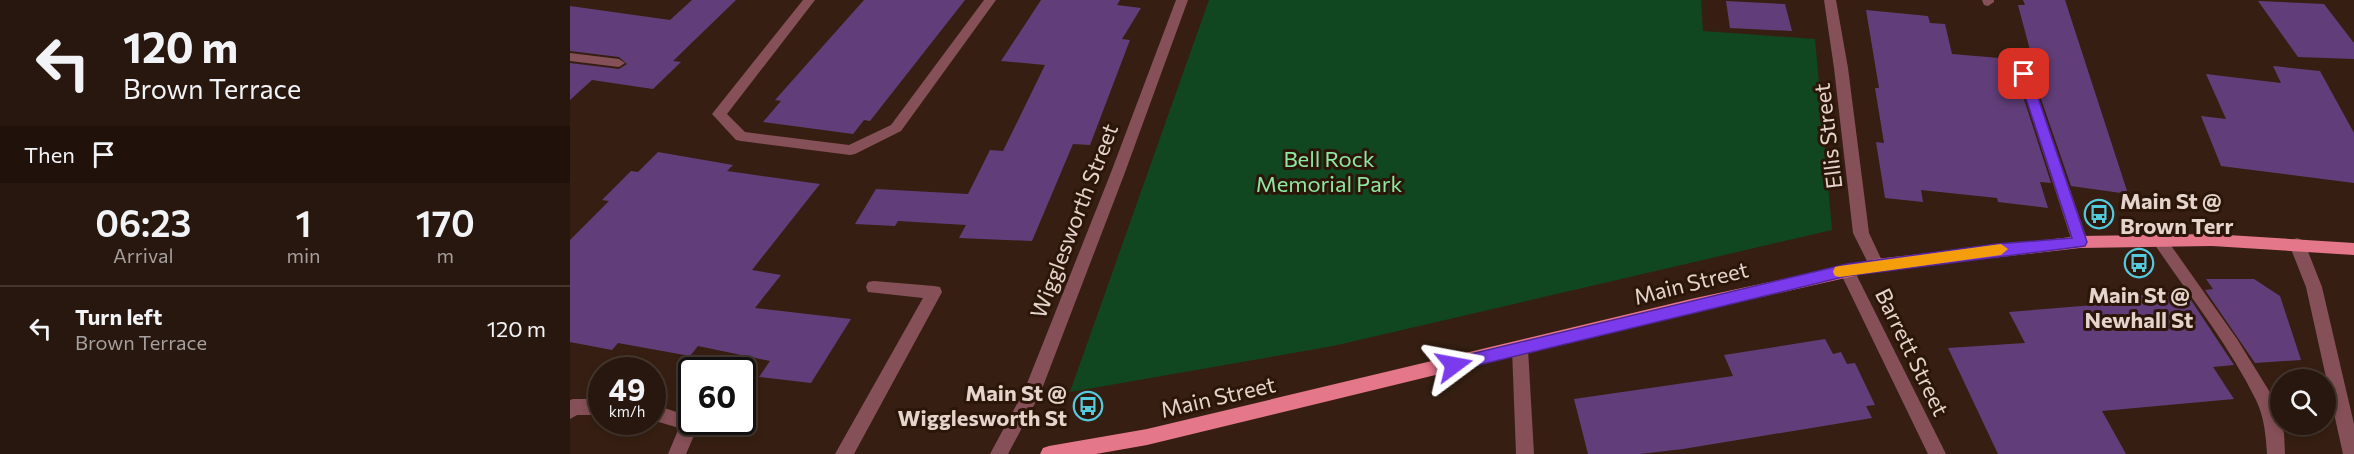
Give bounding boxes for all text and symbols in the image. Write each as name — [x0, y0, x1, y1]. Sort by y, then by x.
text: 120 m — [123, 20, 238, 72]
icon: left — [24, 24, 102, 102]
pin — [1998, 48, 2049, 99]
icon: arrive — [2007, 57, 2040, 90]
text: Brown Terrace — [123, 72, 301, 105]
street label: Ellis Street — [1808, 82, 1847, 190]
street label: Wigglesworth Street — [1024, 120, 1123, 322]
icon: arrive — [87, 138, 120, 171]
text: Then — [24, 141, 75, 168]
park label: Bell Rock Memorial Park — [1256, 145, 1402, 197]
place label: Main St @ Brown Terr — [2120, 187, 2234, 239]
bus stop icon: Main St @ Brown Terr — [2083, 198, 2115, 230]
text: 06:23 — [95, 200, 191, 244]
text: 1 — [295, 200, 312, 244]
text: 170 — [416, 200, 475, 244]
text: Arrival — [113, 243, 174, 267]
text: min — [286, 243, 321, 267]
text: m — [437, 243, 454, 267]
bus stop icon: Main St @ Newhall St — [2123, 247, 2155, 279]
street label: Main Street — [1631, 255, 1751, 310]
place label: Main St @ Newhall St — [2085, 281, 2193, 333]
street label: Barrett Street — [1870, 283, 1955, 420]
text: Turn left — [75, 303, 162, 330]
icon: left — [24, 312, 57, 345]
text: 120 m — [487, 315, 546, 342]
text: Brown Terrace — [75, 330, 207, 354]
position arrow — [1422, 333, 1486, 397]
speed limit sign: 60 — [678, 357, 756, 435]
map controls — [2270, 369, 2336, 435]
button: search — [2270, 369, 2336, 435]
text: 49 — [609, 370, 645, 407]
street label: Main Street — [1158, 370, 1278, 423]
place label: Main St @ Wigglesworth St — [898, 379, 1067, 431]
bus stop icon: Main St @ Wigglesworth St — [1072, 390, 1104, 422]
text: km/h — [609, 402, 645, 420]

